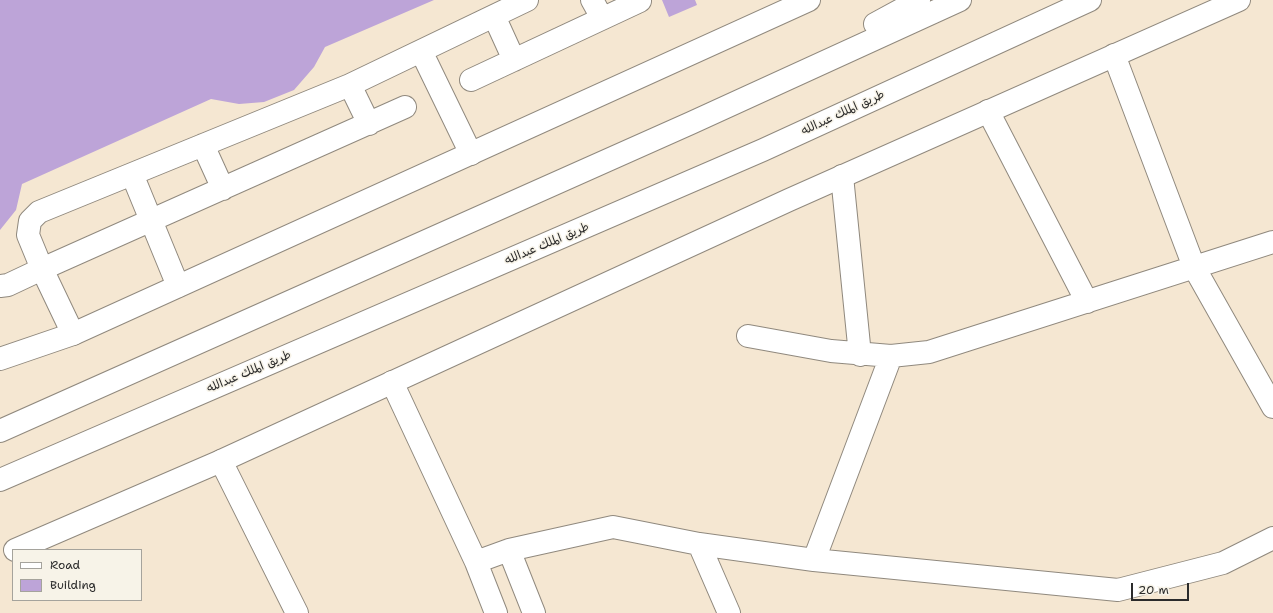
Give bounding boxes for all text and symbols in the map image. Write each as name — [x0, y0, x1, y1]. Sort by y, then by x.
street label: طريق الملك عبدالله — [799, 87, 887, 139]
street label: طريق الملك عبدالله — [503, 220, 591, 268]
street label: طريق الملك عبدالله — [205, 348, 293, 396]
legend — [12, 549, 142, 601]
text: Road — [50, 557, 80, 573]
scale bar — [1133, 575, 1191, 601]
text: Building — [50, 577, 96, 593]
text: 20 m — [1138, 582, 1169, 598]

